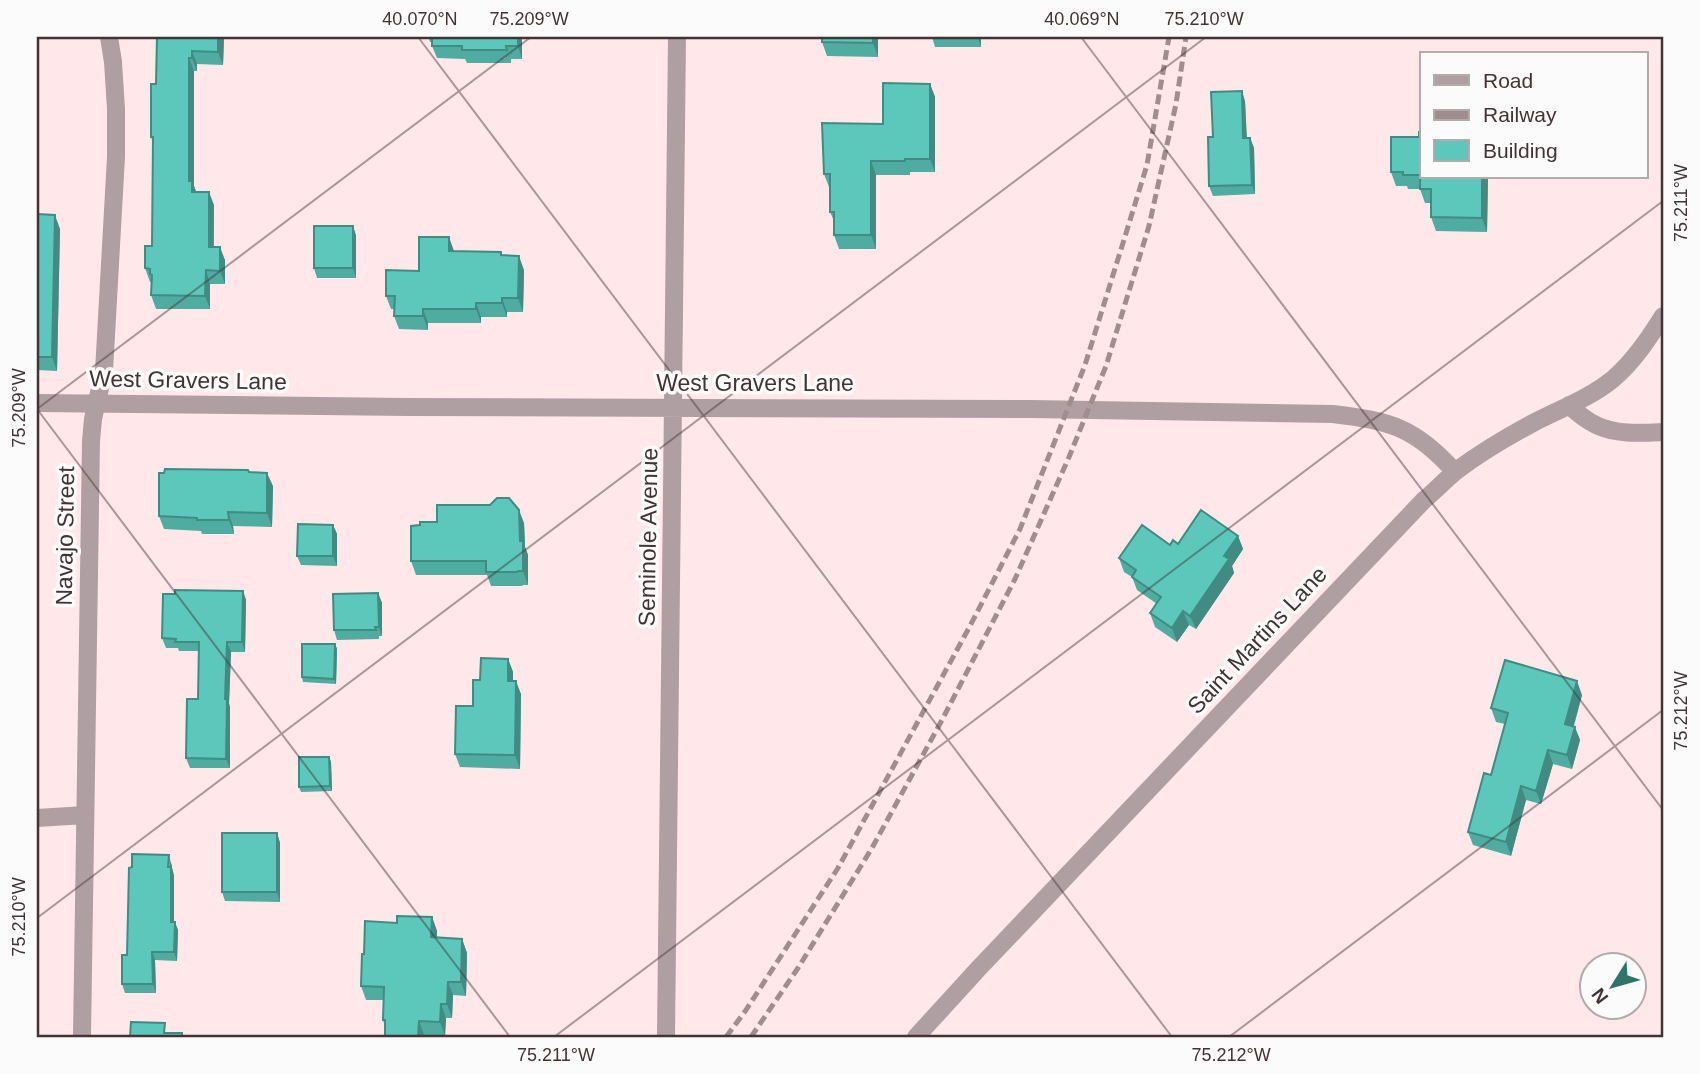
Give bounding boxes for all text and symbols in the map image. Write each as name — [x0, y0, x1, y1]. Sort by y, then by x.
text: 40.070°N — [382, 9, 458, 29]
text: 75.209°W — [489, 9, 569, 29]
text: 40.069°N — [1044, 9, 1120, 29]
text: 75.210°W — [1164, 9, 1244, 29]
legend — [1420, 52, 1648, 178]
text: Road — [1483, 69, 1533, 92]
text: Railway — [1483, 103, 1557, 126]
text: Building — [1483, 139, 1558, 162]
text: 75.211°W — [1671, 164, 1691, 242]
street label: West Gravers Lane — [89, 365, 287, 395]
text: 75.209°W — [9, 368, 29, 448]
street label: West Gravers Lane — [656, 370, 854, 396]
street label: Seminole Avenue — [633, 447, 663, 627]
street label: Navajo Street — [51, 466, 79, 606]
street label: Saint Martins Lane — [1182, 561, 1332, 719]
text: 75.212°W — [1671, 671, 1691, 751]
text: 75.210°W — [9, 877, 29, 957]
north arrow — [1578, 951, 1648, 1021]
text: N — [1587, 984, 1612, 1008]
text: 75.211°W — [517, 1045, 595, 1065]
text: 75.212°W — [1191, 1045, 1271, 1065]

